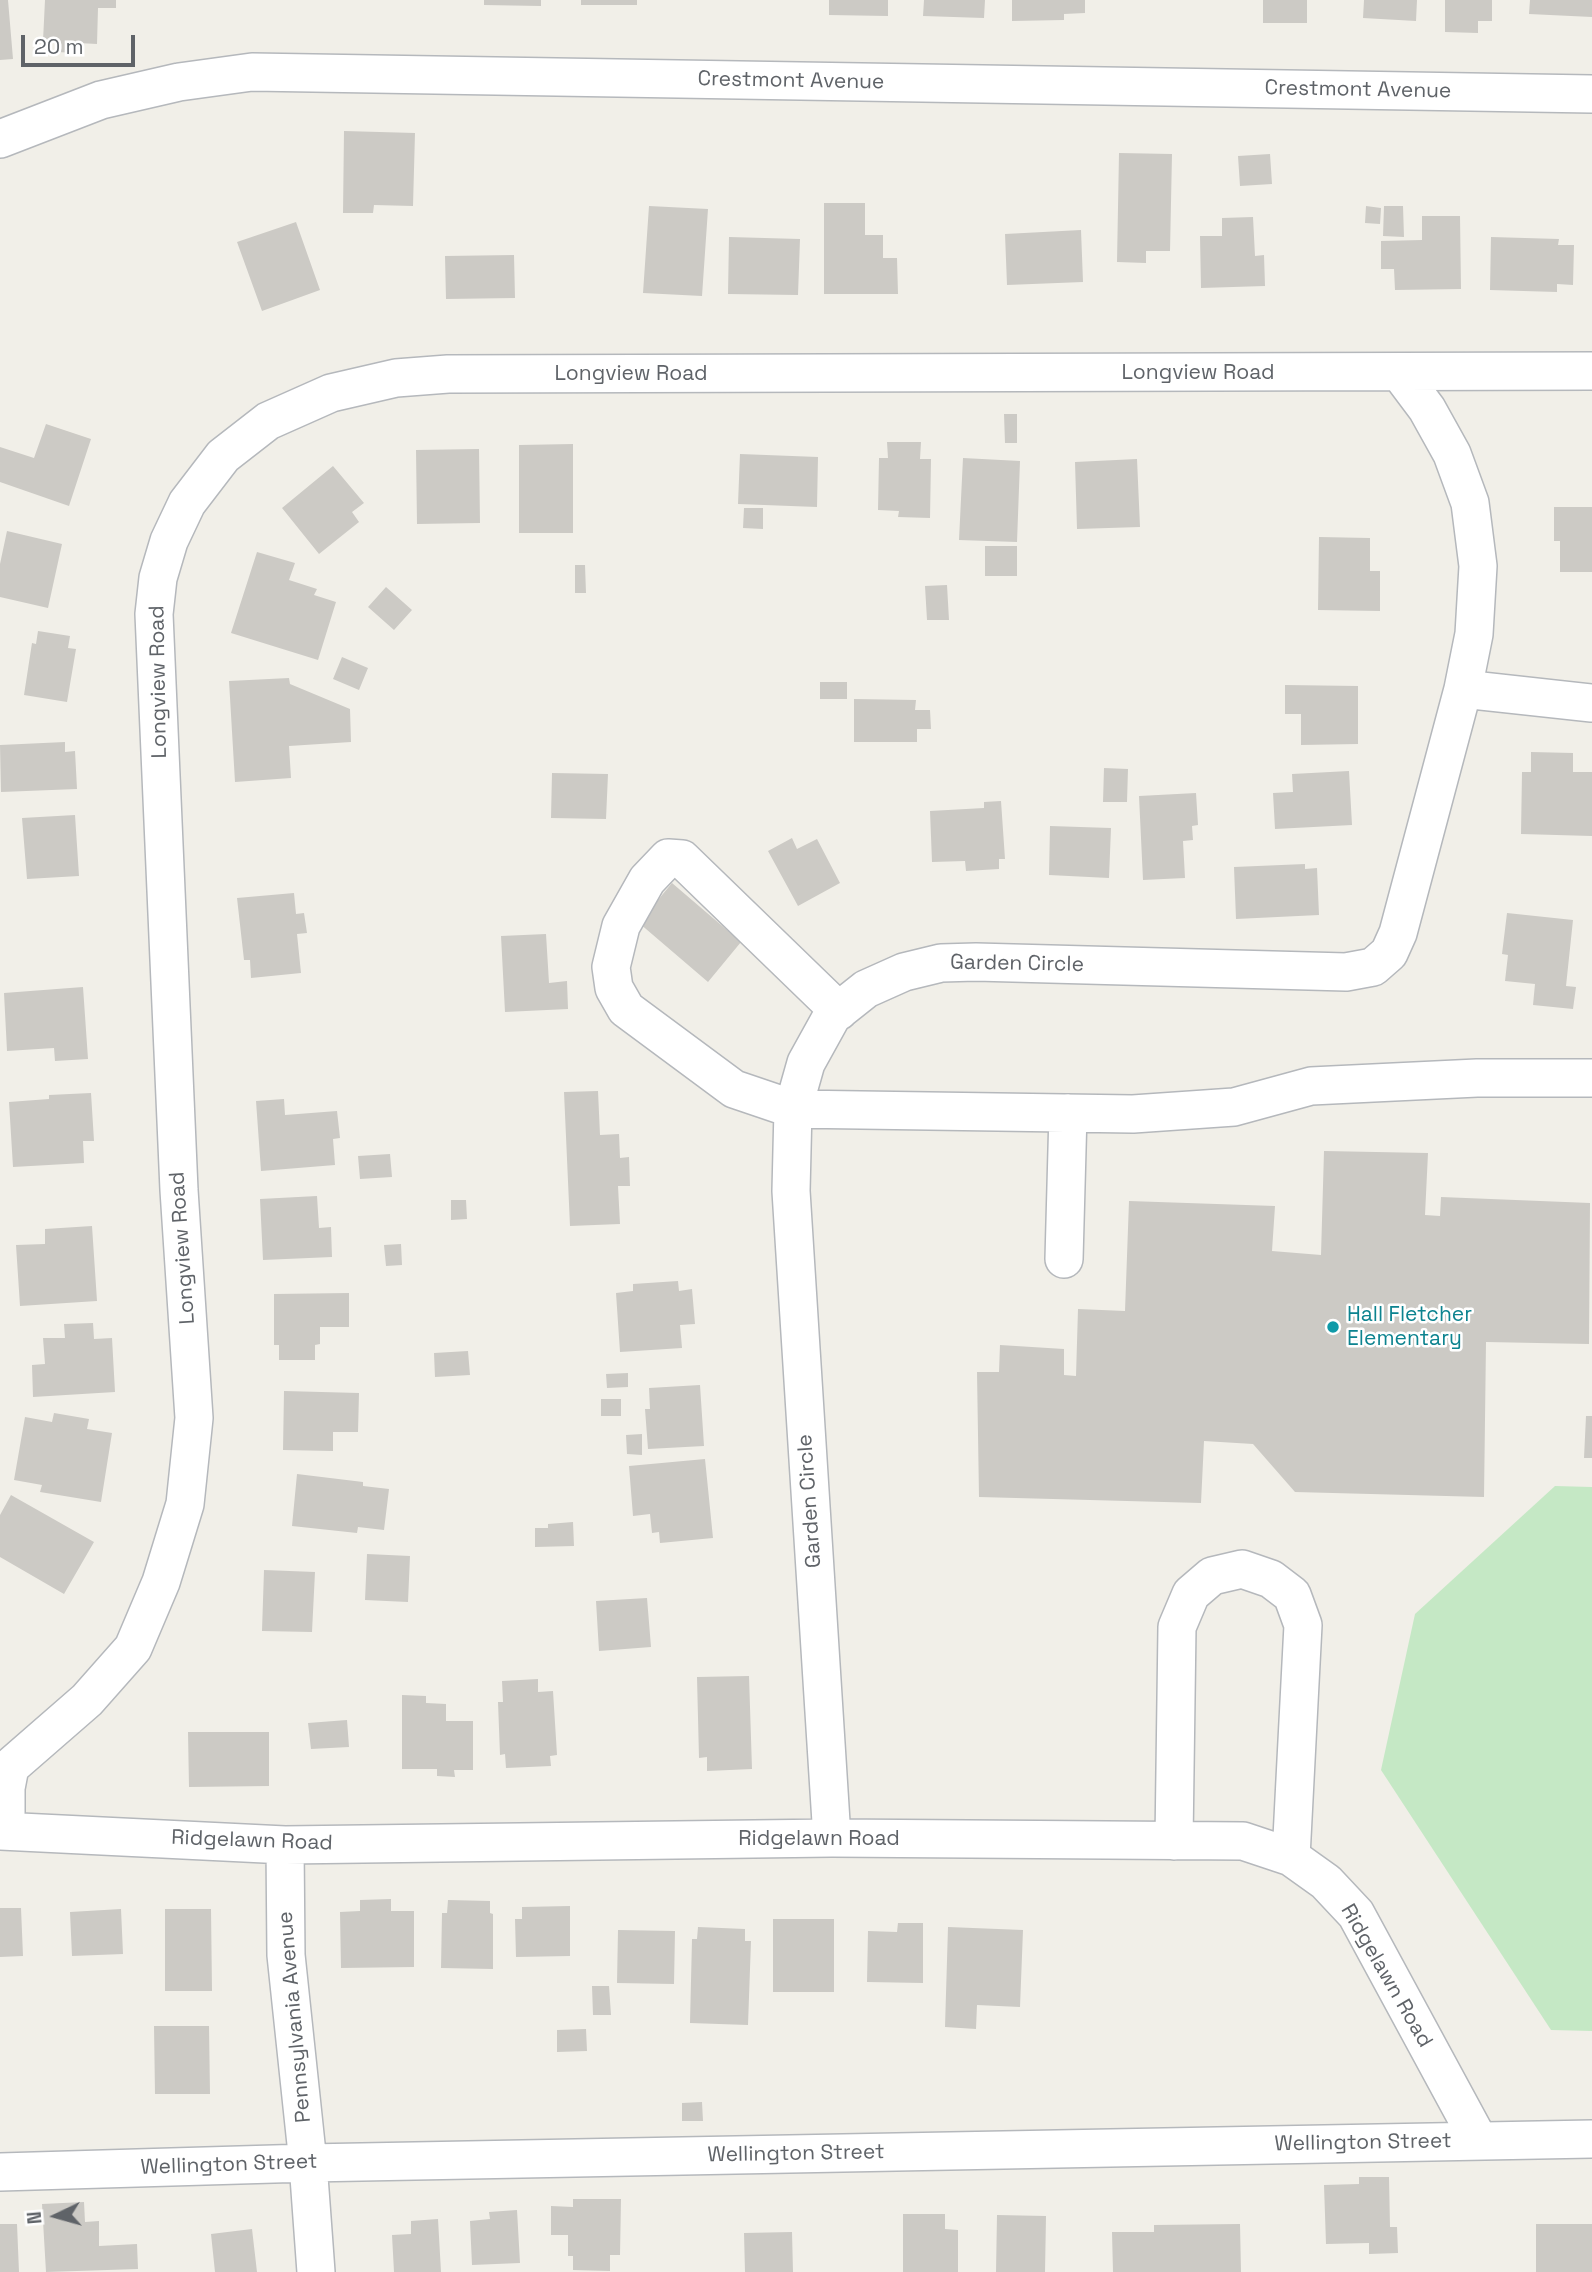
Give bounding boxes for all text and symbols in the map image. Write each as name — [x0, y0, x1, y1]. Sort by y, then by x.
scale bar — [24, 21, 138, 65]
text: 20 m — [34, 33, 84, 60]
street label: Crestmont Avenue — [697, 67, 885, 95]
street label: Crestmont Avenue — [1264, 76, 1452, 104]
street label: Longview Road — [1121, 360, 1275, 386]
street label: Longview Road — [554, 361, 708, 387]
street label: Longview Road — [145, 605, 173, 759]
street label: Garden Circle — [950, 950, 1084, 978]
street label: Longview Road — [165, 1171, 201, 1325]
place label: Hall Fletcher Elementary — [1347, 1302, 1472, 1352]
marker: Hall Fletcher Elementary — [1325, 1319, 1341, 1335]
street label: Garden Circle — [793, 1433, 827, 1569]
street label: Ridgelawn Road — [171, 1826, 333, 1856]
street label: Ridgelawn Road — [738, 1826, 900, 1852]
street label: Ridgelawn Road — [1335, 1900, 1437, 2052]
street label: Pennsylvania Avenue — [273, 1910, 317, 2124]
street label: Wellington Street — [1274, 2129, 1452, 2157]
street label: Wellington Street — [707, 2140, 885, 2168]
street label: Wellington Street — [140, 2149, 318, 2181]
north arrow — [21, 2181, 91, 2251]
text: N — [22, 2210, 48, 2225]

